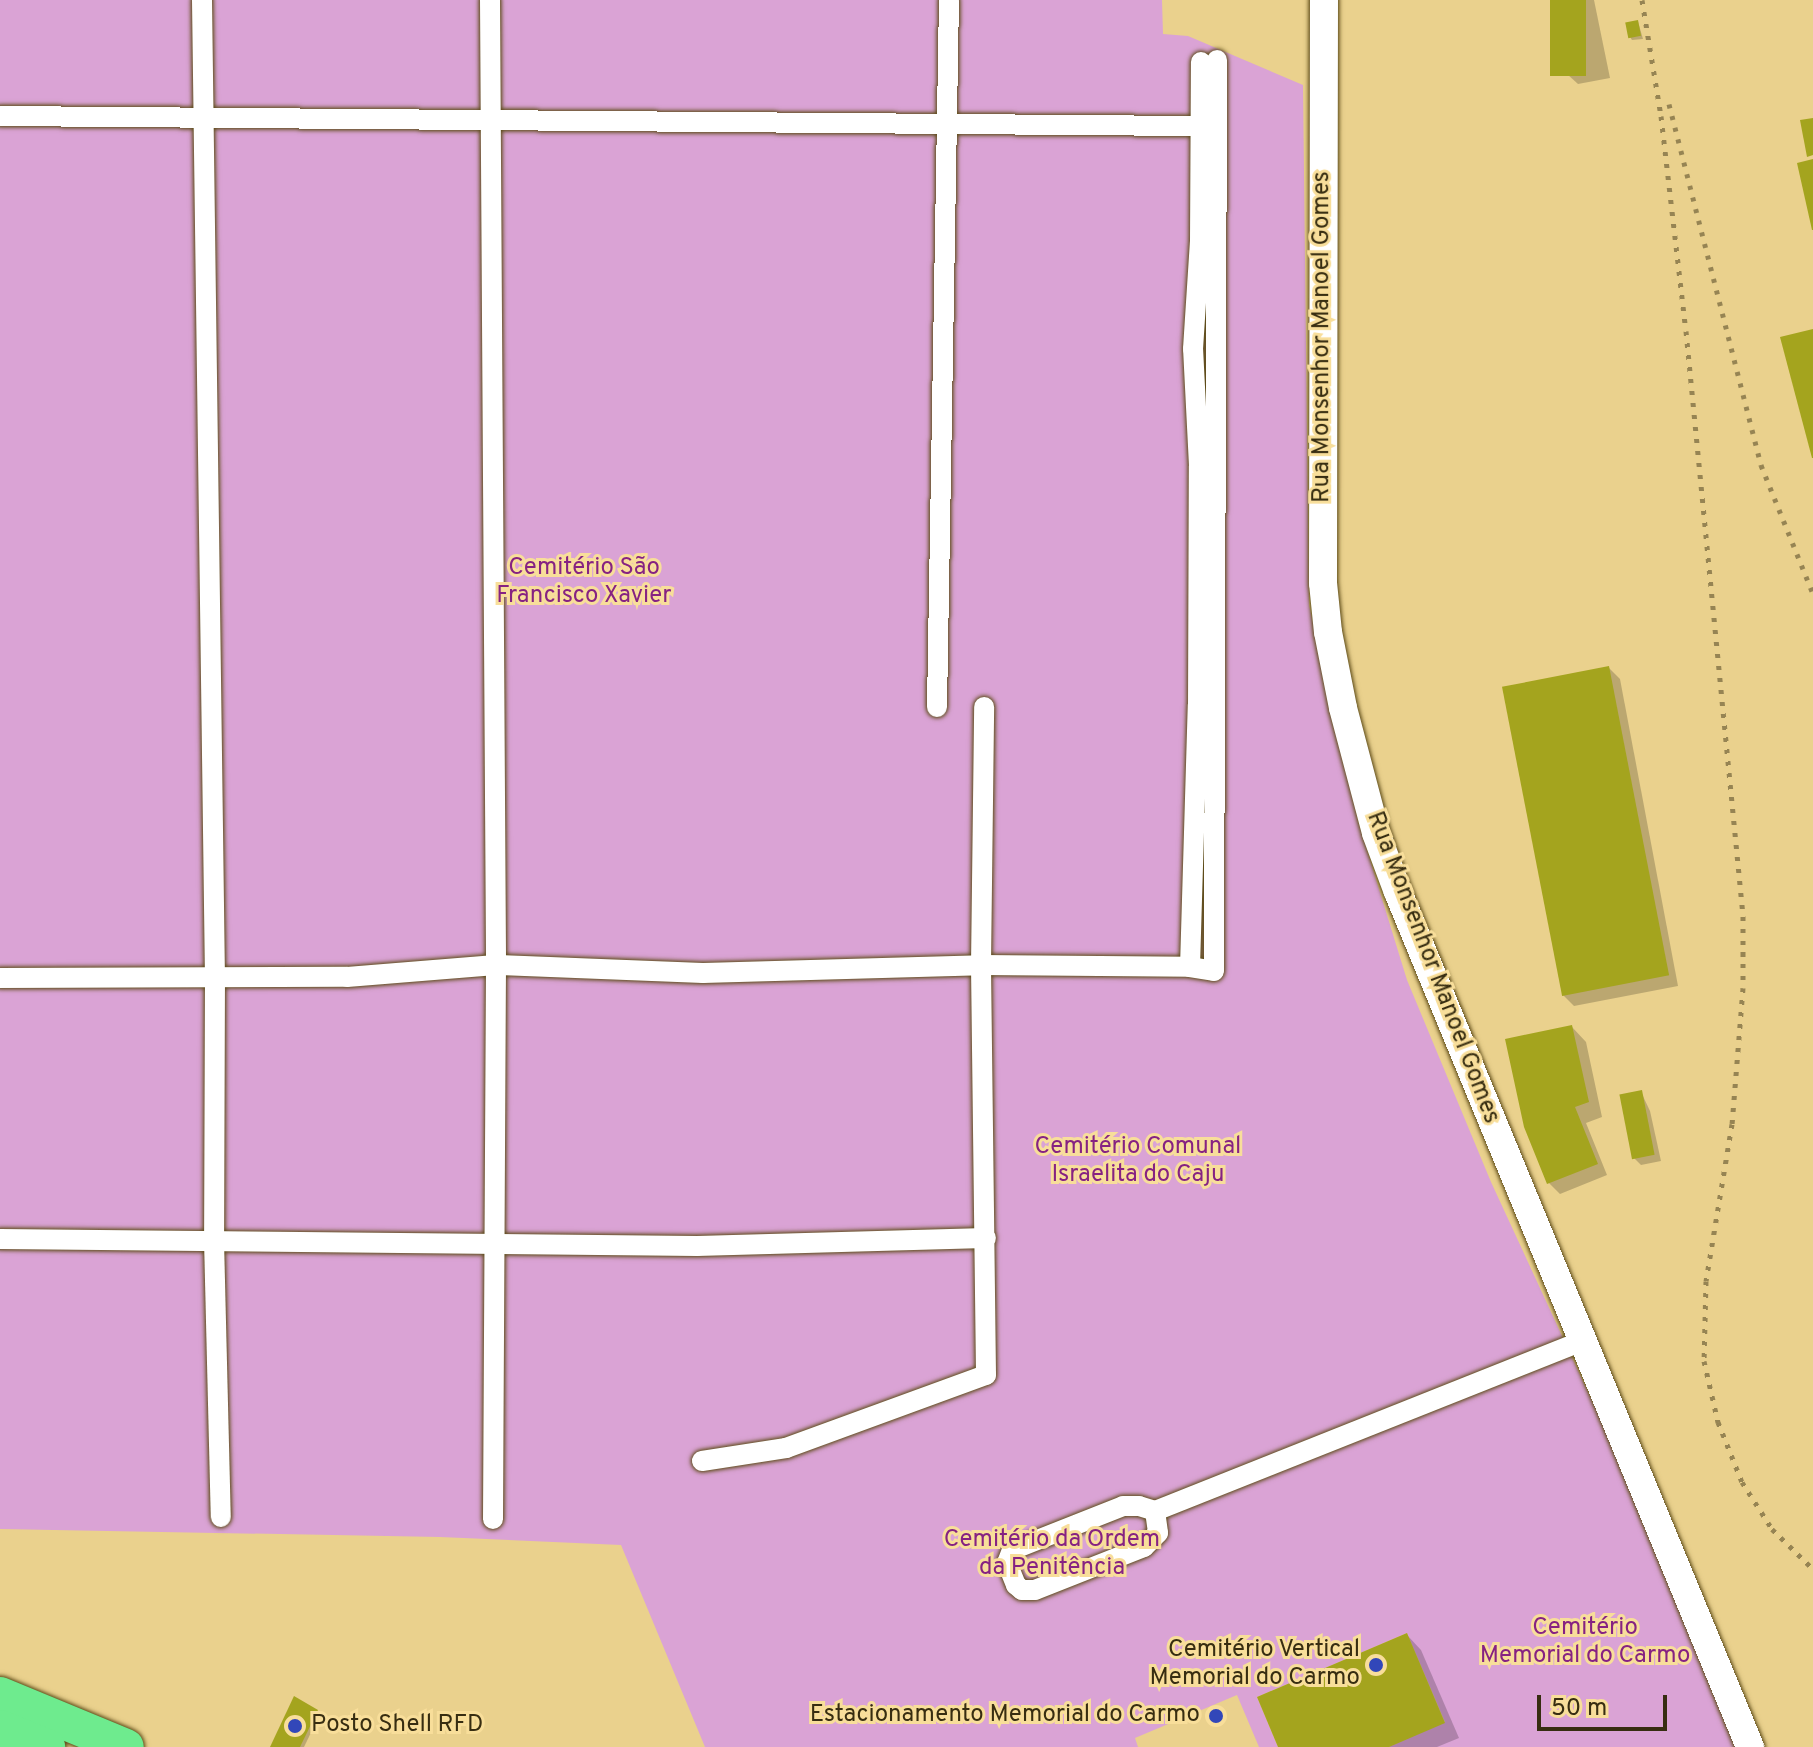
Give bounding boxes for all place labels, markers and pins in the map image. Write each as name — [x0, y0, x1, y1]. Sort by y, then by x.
place label: Cemitério Vertical Memorial do Carmo — [1149, 1637, 1360, 1693]
marker: Cemitério Vertical Memorial do Carmo — [1367, 1656, 1385, 1674]
place label: Estacionamento Memorial do Carmo — [810, 1702, 1200, 1730]
marker: Estacionamento Memorial do Carmo — [1207, 1707, 1225, 1725]
place label: Posto Shell RFD — [311, 1712, 483, 1740]
marker: Posto Shell RFD — [286, 1717, 304, 1735]

